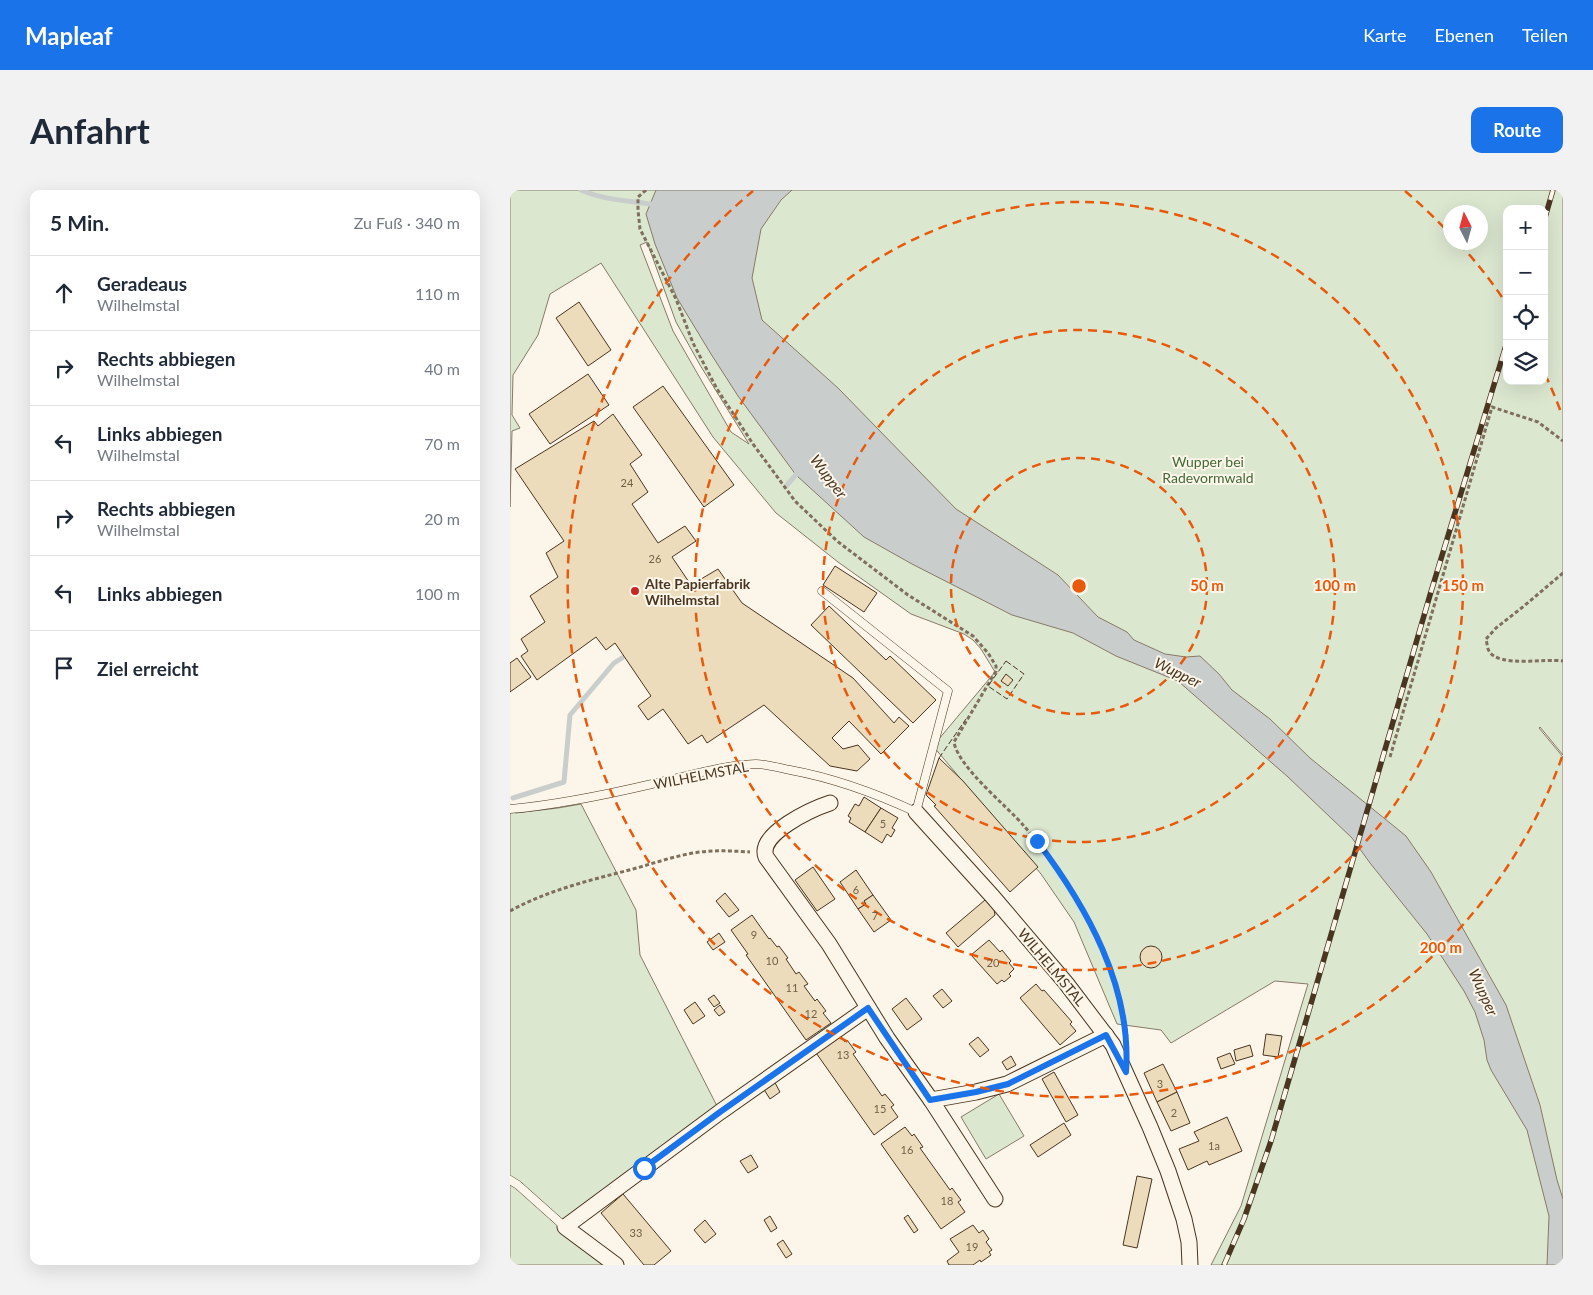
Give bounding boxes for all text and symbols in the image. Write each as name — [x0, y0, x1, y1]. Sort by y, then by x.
text: Mapleaf — [25, 21, 113, 50]
text: Karte — [1363, 24, 1406, 46]
text: Ebenen — [1434, 24, 1494, 46]
text: Teilen — [1522, 24, 1568, 46]
button: Route — [1471, 107, 1563, 153]
text: Anfahrt — [30, 109, 150, 151]
north arrow — [1443, 205, 1488, 250]
map controls — [1503, 205, 1548, 385]
button: + — [1503, 205, 1548, 250]
text: 5 Min. — [50, 210, 109, 235]
text: Zu Fuß · 340 m — [354, 213, 460, 232]
button: − — [1503, 250, 1548, 295]
text: Geradeaus — [97, 272, 187, 295]
icon: ahead — [50, 279, 78, 307]
text: 110 m — [415, 284, 460, 303]
text: Wilhelmstal — [97, 295, 180, 314]
button: locate — [1503, 295, 1548, 340]
button: layers — [1503, 340, 1548, 385]
text: Rechts abbiegen — [97, 347, 235, 370]
icon: right — [50, 354, 78, 382]
text: 40 m — [424, 359, 460, 378]
text: Wilhelmstal — [97, 370, 180, 389]
text: Links abbiegen — [97, 422, 222, 445]
icon: left — [50, 429, 78, 457]
text: 70 m — [424, 434, 460, 453]
text: Wilhelmstal — [97, 445, 180, 464]
water label: Wupper — [807, 451, 852, 502]
park label: Wupper bei Radevormwald — [1162, 453, 1254, 486]
house number: 24 — [621, 476, 634, 489]
text: Rechts abbiegen — [97, 497, 235, 520]
icon: right — [50, 504, 78, 532]
text: 20 m — [424, 509, 460, 528]
text: Wilhelmstal — [97, 520, 180, 539]
house number: 26 — [649, 552, 661, 565]
place label: Alte Papierfabrik Wilhelmstal — [644, 575, 751, 608]
text: 50 m — [1190, 576, 1224, 594]
text: 100 m — [1314, 576, 1356, 594]
text: 150 m — [1442, 576, 1484, 594]
centre of rings — [1070, 577, 1088, 595]
icon: left — [50, 579, 78, 607]
text: Links abbiegen — [97, 582, 222, 605]
text: 100 m — [415, 584, 460, 603]
marker: Alte Papierfabrik Wilhelmstal — [629, 585, 641, 597]
water label: Wupper — [1152, 653, 1205, 691]
icon: arrive — [50, 654, 78, 682]
text: Ziel erreicht — [97, 657, 199, 680]
street label: WILHELMSTAL — [652, 757, 750, 793]
house number: 5 — [880, 817, 886, 830]
route end — [1026, 830, 1049, 853]
house number: 6 — [853, 883, 859, 896]
house number: 7 — [872, 909, 878, 922]
street label: WILHELMSTAL — [1015, 925, 1089, 1009]
house number: 9 — [751, 928, 757, 941]
text: 200 m — [1420, 938, 1462, 956]
house number: 10 — [766, 954, 779, 967]
house number: 20 — [987, 956, 1000, 969]
water label: Wupper — [1466, 966, 1503, 1019]
house number: 11 — [786, 981, 798, 994]
house number: 12 — [805, 1007, 817, 1020]
house number: 13 — [837, 1048, 849, 1061]
house number: 3 — [1157, 1077, 1163, 1090]
house number: 15 — [874, 1102, 886, 1115]
house number: 2 — [1171, 1106, 1177, 1119]
house number: 1a — [1208, 1139, 1220, 1152]
house number: 16 — [901, 1143, 913, 1156]
route start — [633, 1157, 656, 1180]
house number: 18 — [941, 1194, 953, 1207]
house number: 33 — [630, 1226, 642, 1239]
house number: 19 — [966, 1240, 978, 1253]

